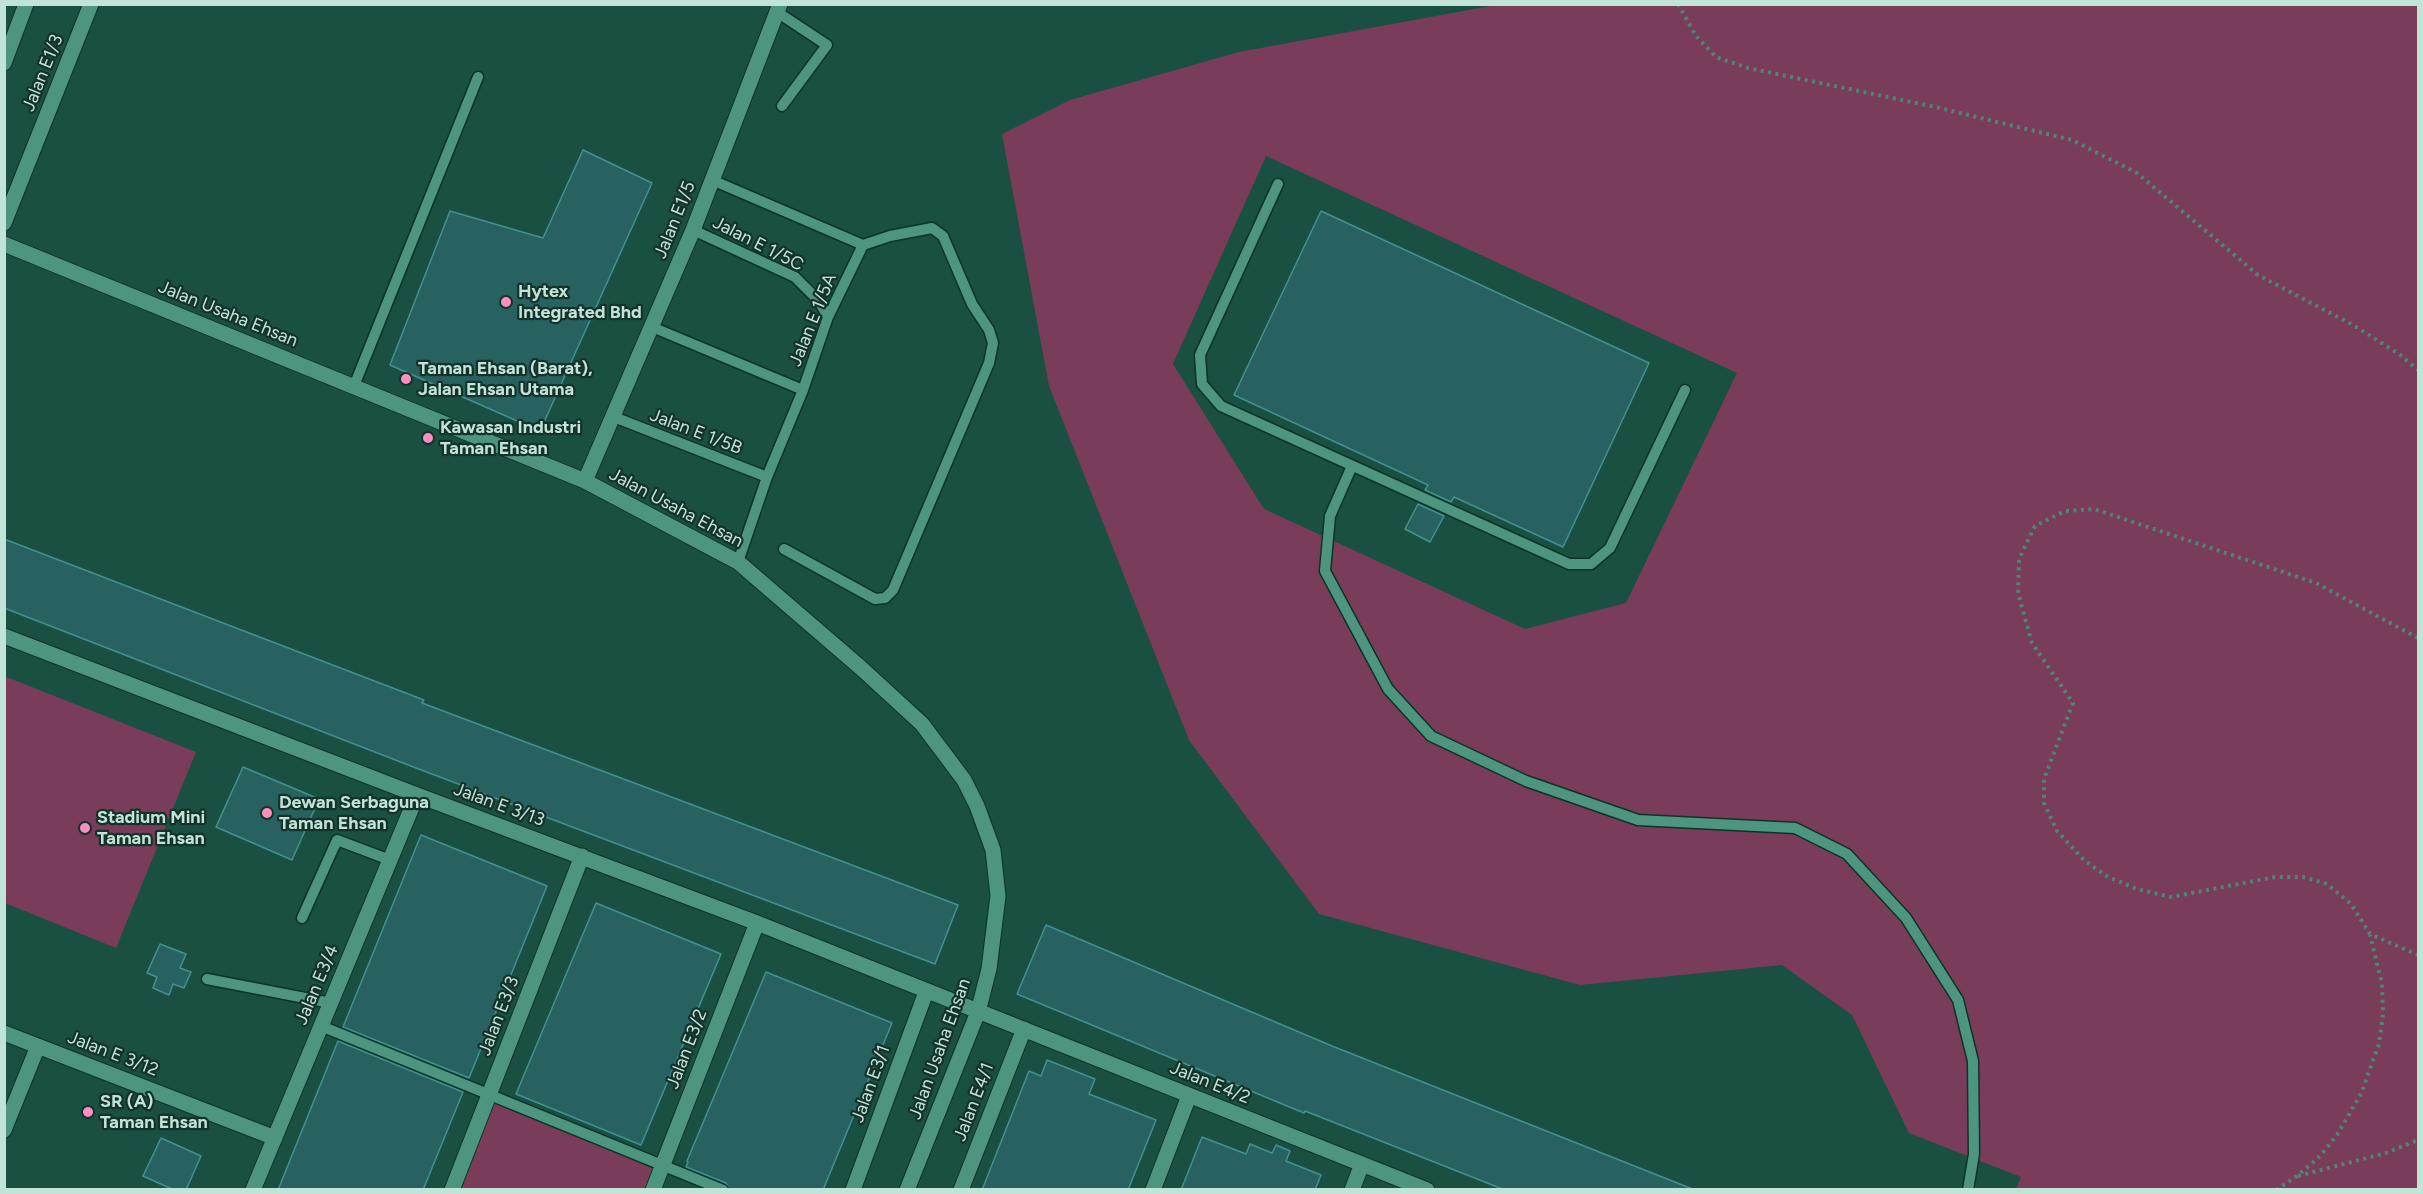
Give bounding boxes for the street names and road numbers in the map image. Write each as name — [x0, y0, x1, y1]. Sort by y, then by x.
street label: Jalan E1/3 — [18, 31, 68, 115]
street label: Jalan E1/5 — [650, 178, 700, 262]
street label: Jalan E 1/5C — [709, 212, 807, 276]
street label: Jalan E 1/5A — [785, 270, 841, 370]
street label: Jalan Usaha Ehsan — [155, 276, 301, 352]
street label: Jalan E 1/5B — [647, 405, 745, 459]
street label: Jalan Usaha Ehsan — [605, 464, 747, 552]
street label: Jalan E 3/13 — [451, 779, 547, 831]
street label: Jalan E3/4 — [291, 942, 343, 1028]
street label: Jalan E3/3 — [474, 973, 524, 1059]
street label: Jalan Usaha Ehsan — [904, 976, 976, 1122]
street label: Jalan E3/2 — [662, 1006, 712, 1092]
street label: Jalan E 3/12 — [65, 1027, 161, 1081]
street label: Jalan E3/1 — [847, 1042, 895, 1126]
street label: Jalan E4/2 — [1167, 1057, 1253, 1109]
street label: Jalan E4/1 — [949, 1060, 999, 1144]

